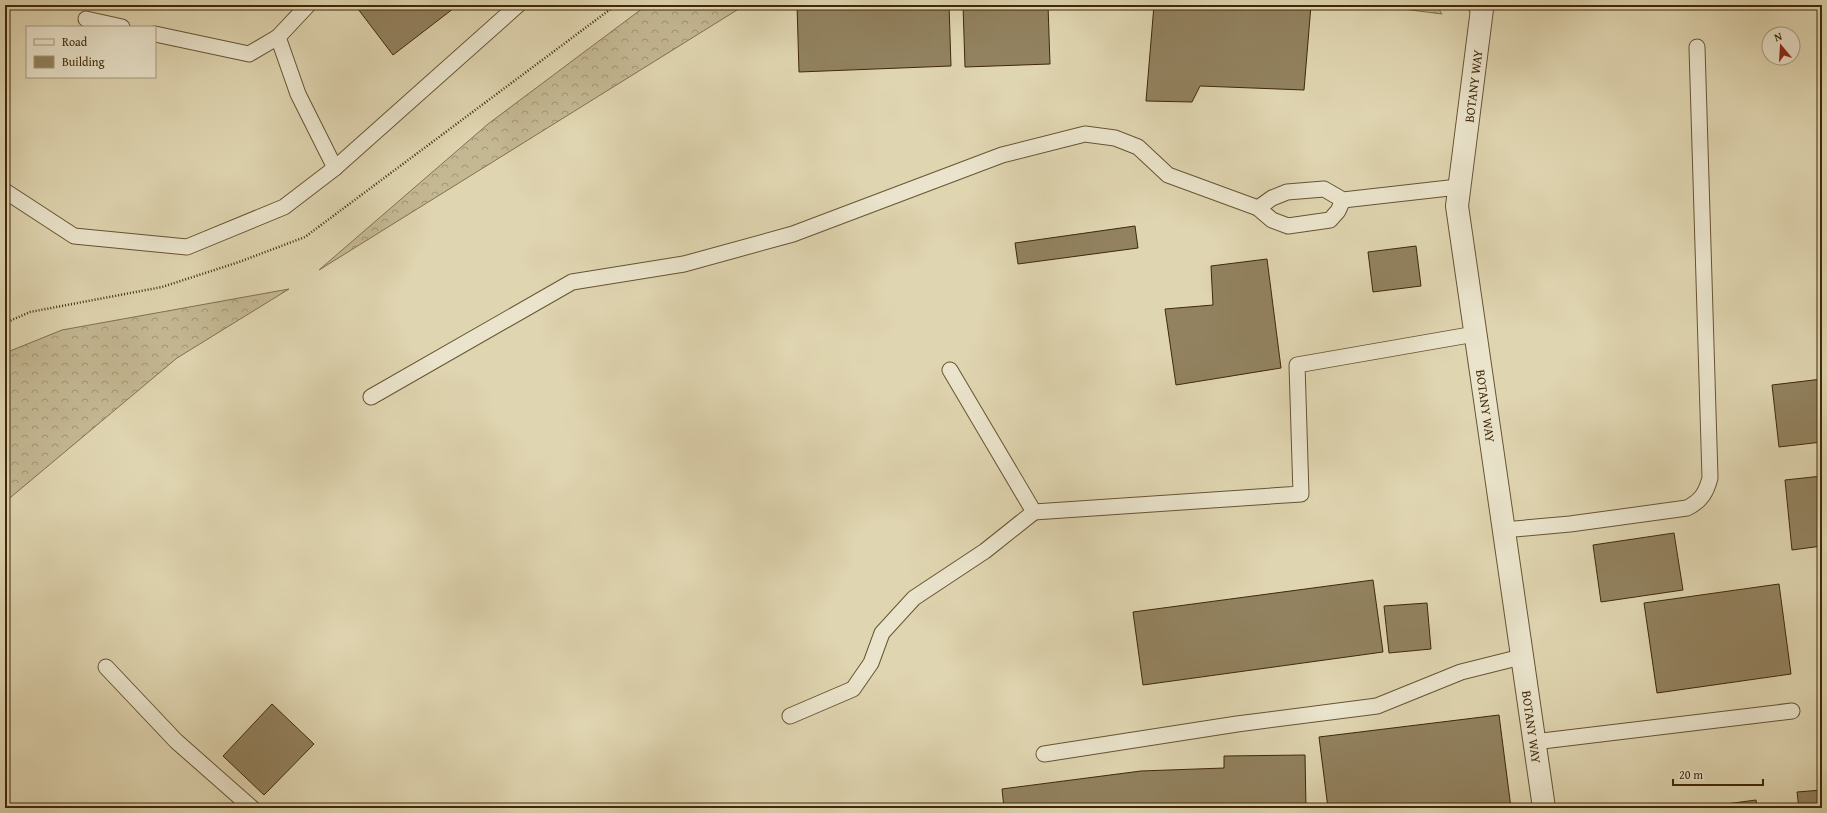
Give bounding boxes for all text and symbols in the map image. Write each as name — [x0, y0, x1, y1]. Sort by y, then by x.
legend — [26, 26, 156, 78]
north arrow — [1761, 26, 1801, 66]
text: N — [1772, 28, 1784, 45]
text: Road — [62, 33, 88, 50]
street label: BOTANY WAY — [1460, 48, 1487, 124]
text: Building — [62, 53, 105, 70]
street label: BOTANY WAY — [1471, 368, 1500, 444]
street label: BOTANY WAY — [1517, 689, 1546, 765]
scale bar — [1673, 761, 1763, 787]
text: 20 m — [1679, 766, 1703, 783]

